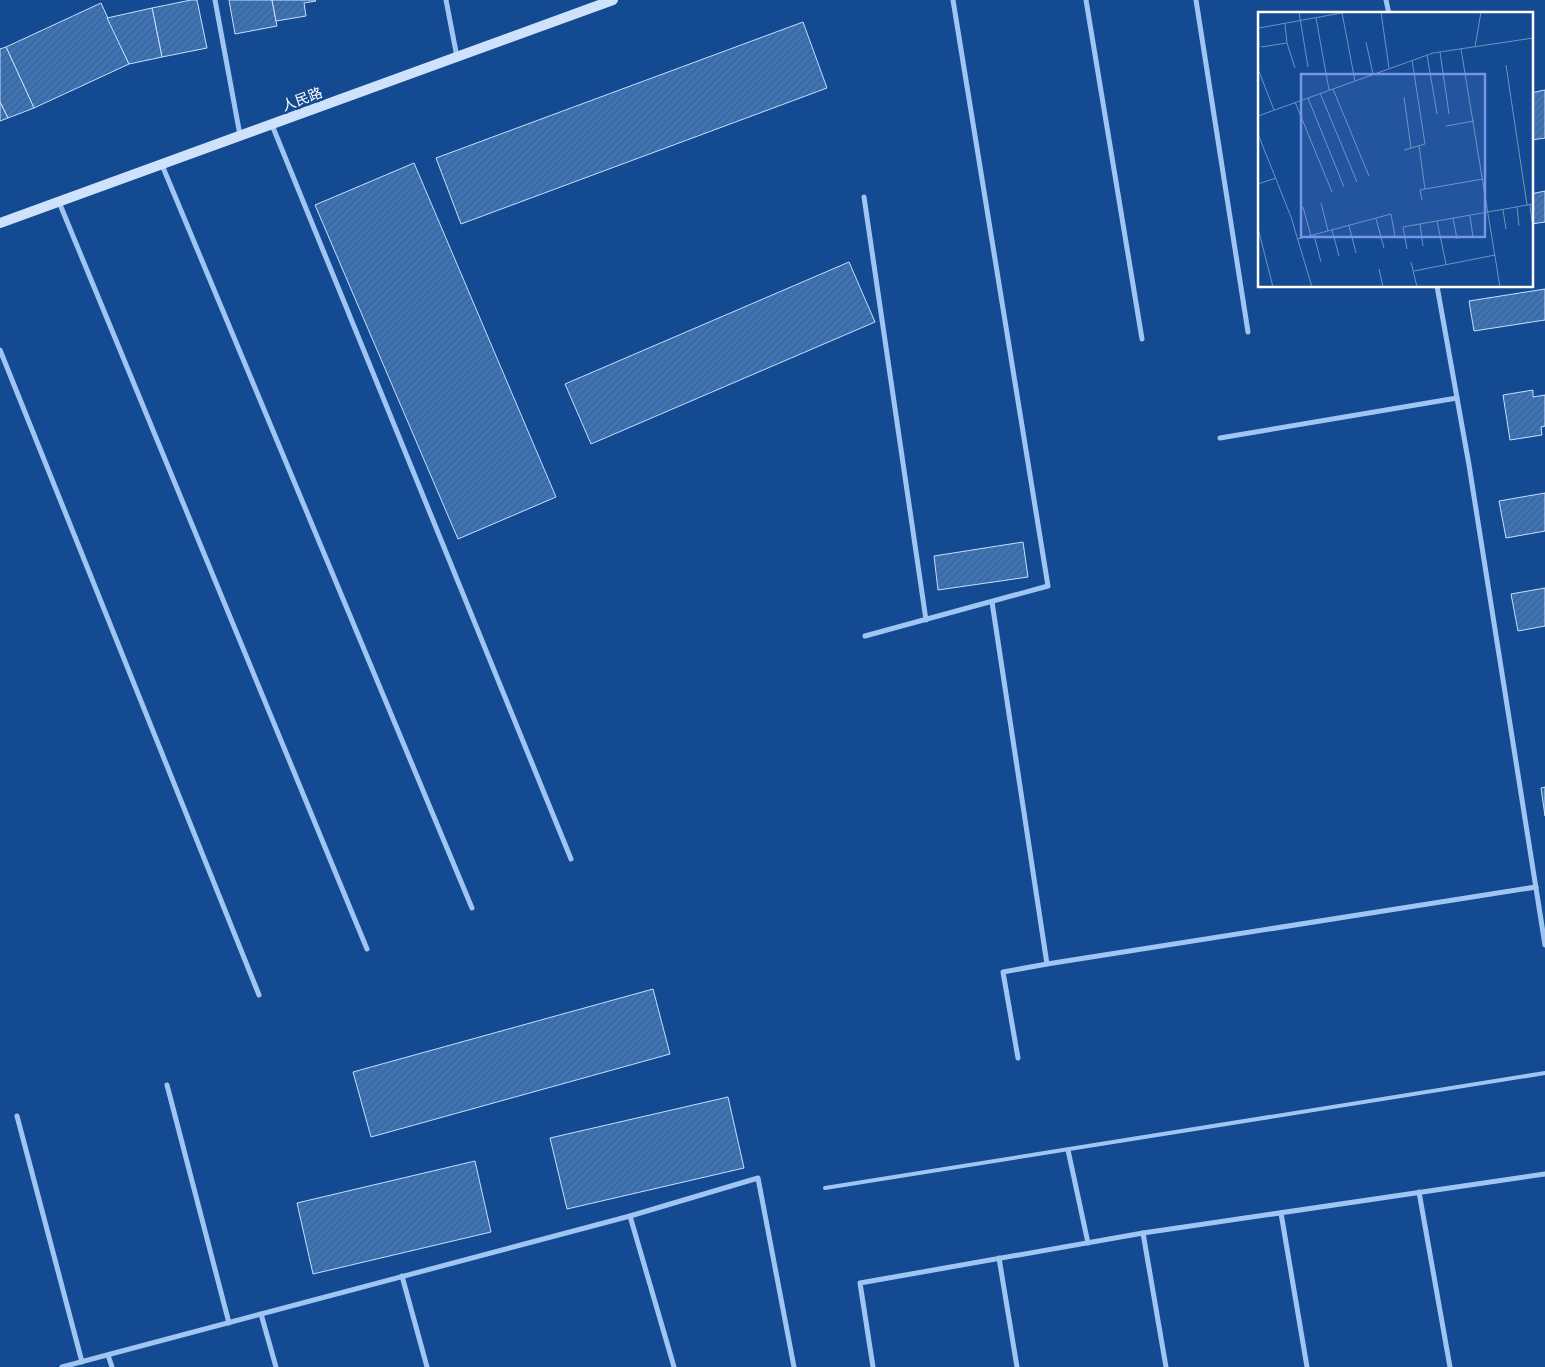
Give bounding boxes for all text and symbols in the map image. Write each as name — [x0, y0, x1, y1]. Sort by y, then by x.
inset map — [1258, 12, 1532, 288]
street label: 人民路 — [280, 84, 325, 115]

